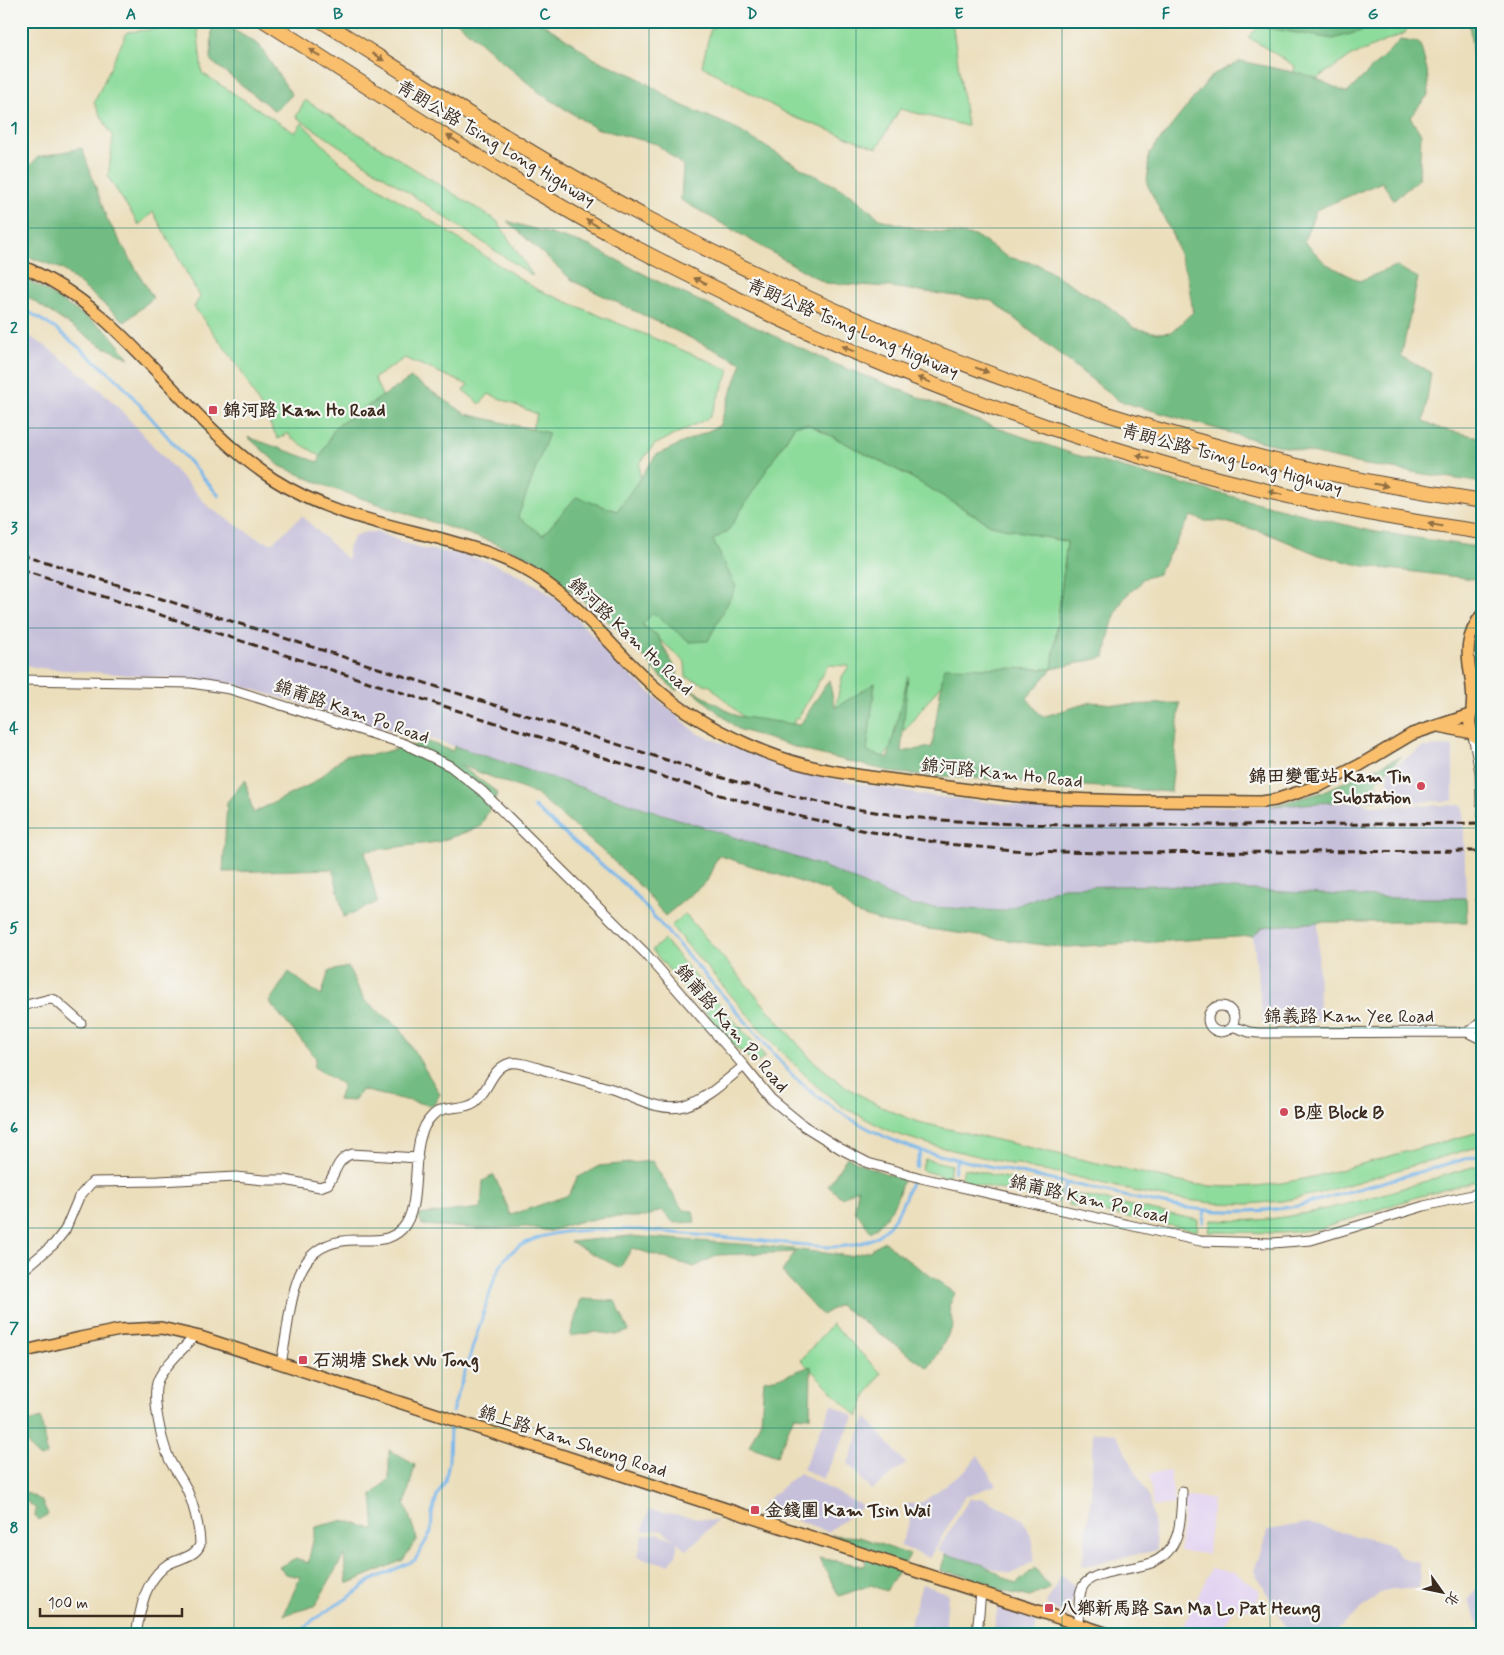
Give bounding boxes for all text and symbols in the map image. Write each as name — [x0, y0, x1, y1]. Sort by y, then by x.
text: A — [126, 4, 136, 25]
text: B — [333, 4, 343, 25]
text: C — [539, 4, 551, 25]
text: D — [746, 4, 758, 25]
text: E — [954, 4, 964, 25]
text: F — [1162, 4, 1171, 25]
text: G — [1368, 4, 1379, 25]
one-way arrow — [308, 48, 322, 58]
one-way arrow — [372, 52, 385, 61]
street label: 青朗公路 Tsing Long Highway — [391, 75, 599, 214]
text: 1 — [10, 118, 18, 139]
one-way arrow — [446, 135, 459, 144]
one-way arrow — [584, 219, 599, 227]
street label: 青朗公路 Tsing Long Highway — [743, 273, 962, 385]
one-way arrow — [693, 277, 708, 285]
text: 2 — [10, 318, 18, 339]
one-way arrow — [841, 345, 855, 353]
one-way arrow — [975, 366, 990, 374]
one-way arrow — [917, 376, 931, 384]
place label: 錦河路 Kam Ho Road — [223, 399, 386, 423]
marker: 錦河路 Kam Ho Road — [207, 404, 219, 416]
street label: 青朗公路 Tsing Long Highway — [1118, 419, 1345, 502]
one-way arrow — [1136, 453, 1151, 461]
one-way arrow — [1373, 481, 1389, 489]
one-way arrow — [1268, 489, 1283, 497]
text: 3 — [10, 518, 18, 539]
one-way arrow — [1426, 521, 1442, 529]
street label: 錦河路 Kam Ho Road — [563, 573, 698, 701]
street label: 錦莆路 Kam Po Road — [271, 674, 432, 750]
text: 4 — [9, 718, 19, 739]
street label: 錦河路 Kam Ho Road — [920, 754, 1084, 794]
place label: 錦田變電站 Kam Tin Substation — [1249, 765, 1411, 810]
marker: 錦田變電站 Kam Tin Substation — [1415, 780, 1427, 792]
text: 5 — [9, 918, 19, 939]
street label: 錦莆路 Kam Po Road — [669, 959, 794, 1098]
street label: 錦義路 Kam Yee Road — [1264, 1005, 1434, 1029]
place label: B座 Block B — [1294, 1101, 1385, 1125]
marker: B座 Block B — [1278, 1106, 1290, 1118]
text: 6 — [10, 1118, 18, 1139]
street label: 錦莆路 Kam Po Road — [1007, 1170, 1171, 1230]
text: 7 — [9, 1318, 19, 1339]
place label: 石湖塘 Shek Wu Tong — [313, 1349, 479, 1373]
marker: 石湖塘 Shek Wu Tong — [297, 1354, 309, 1366]
street label: 錦上路 Kam Sheung Road — [475, 1400, 670, 1485]
place label: 金錢圍 Kam Tsin Wai — [765, 1499, 931, 1523]
marker: 金錢圍 Kam Tsin Wai — [749, 1504, 761, 1516]
text: 8 — [9, 1518, 19, 1539]
north arrow — [1416, 1568, 1466, 1618]
scale bar — [40, 1585, 182, 1617]
text: 北 — [1441, 1588, 1463, 1609]
text: 100 m — [48, 1594, 88, 1614]
place label: 八鄉新馬路 San Ma Lo Pat Heung — [1059, 1597, 1321, 1623]
marker: 八鄉新馬路 San Ma Lo Pat Heung — [1043, 1602, 1055, 1614]

